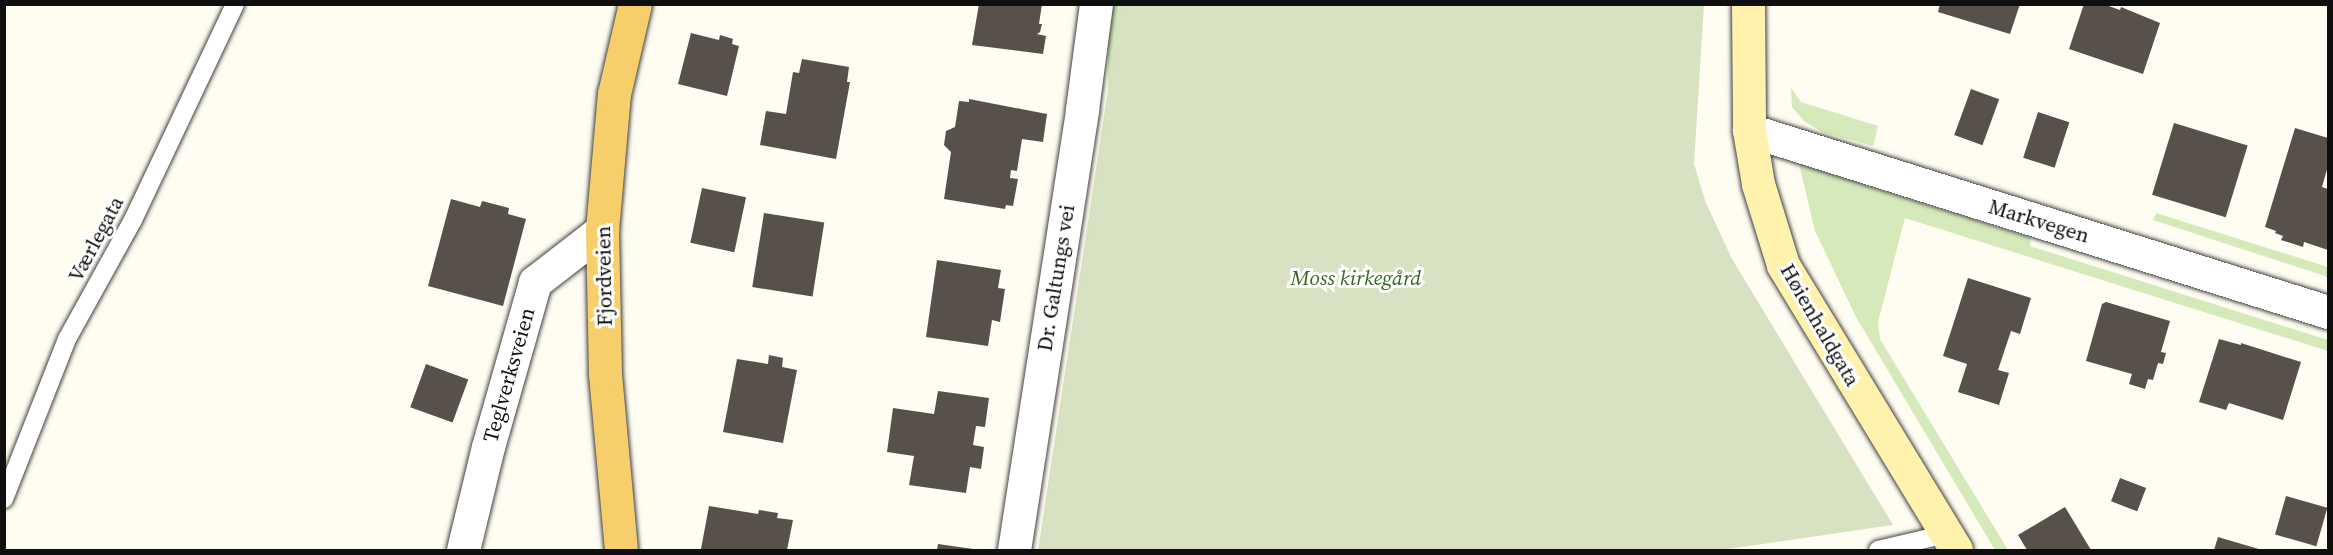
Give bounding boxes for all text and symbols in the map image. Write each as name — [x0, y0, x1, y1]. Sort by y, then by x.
street label: Værlegata — [63, 192, 129, 286]
street label: Markvegen — [1985, 194, 2093, 248]
street label: Dr. Galtungs vei — [1032, 203, 1080, 353]
street label: Fjordveien — [591, 226, 617, 326]
street label: Høienhaldgata — [1775, 259, 1865, 391]
park label: Moss kirkegård — [1291, 265, 1421, 291]
street label: Teglverksveien — [478, 305, 540, 445]

